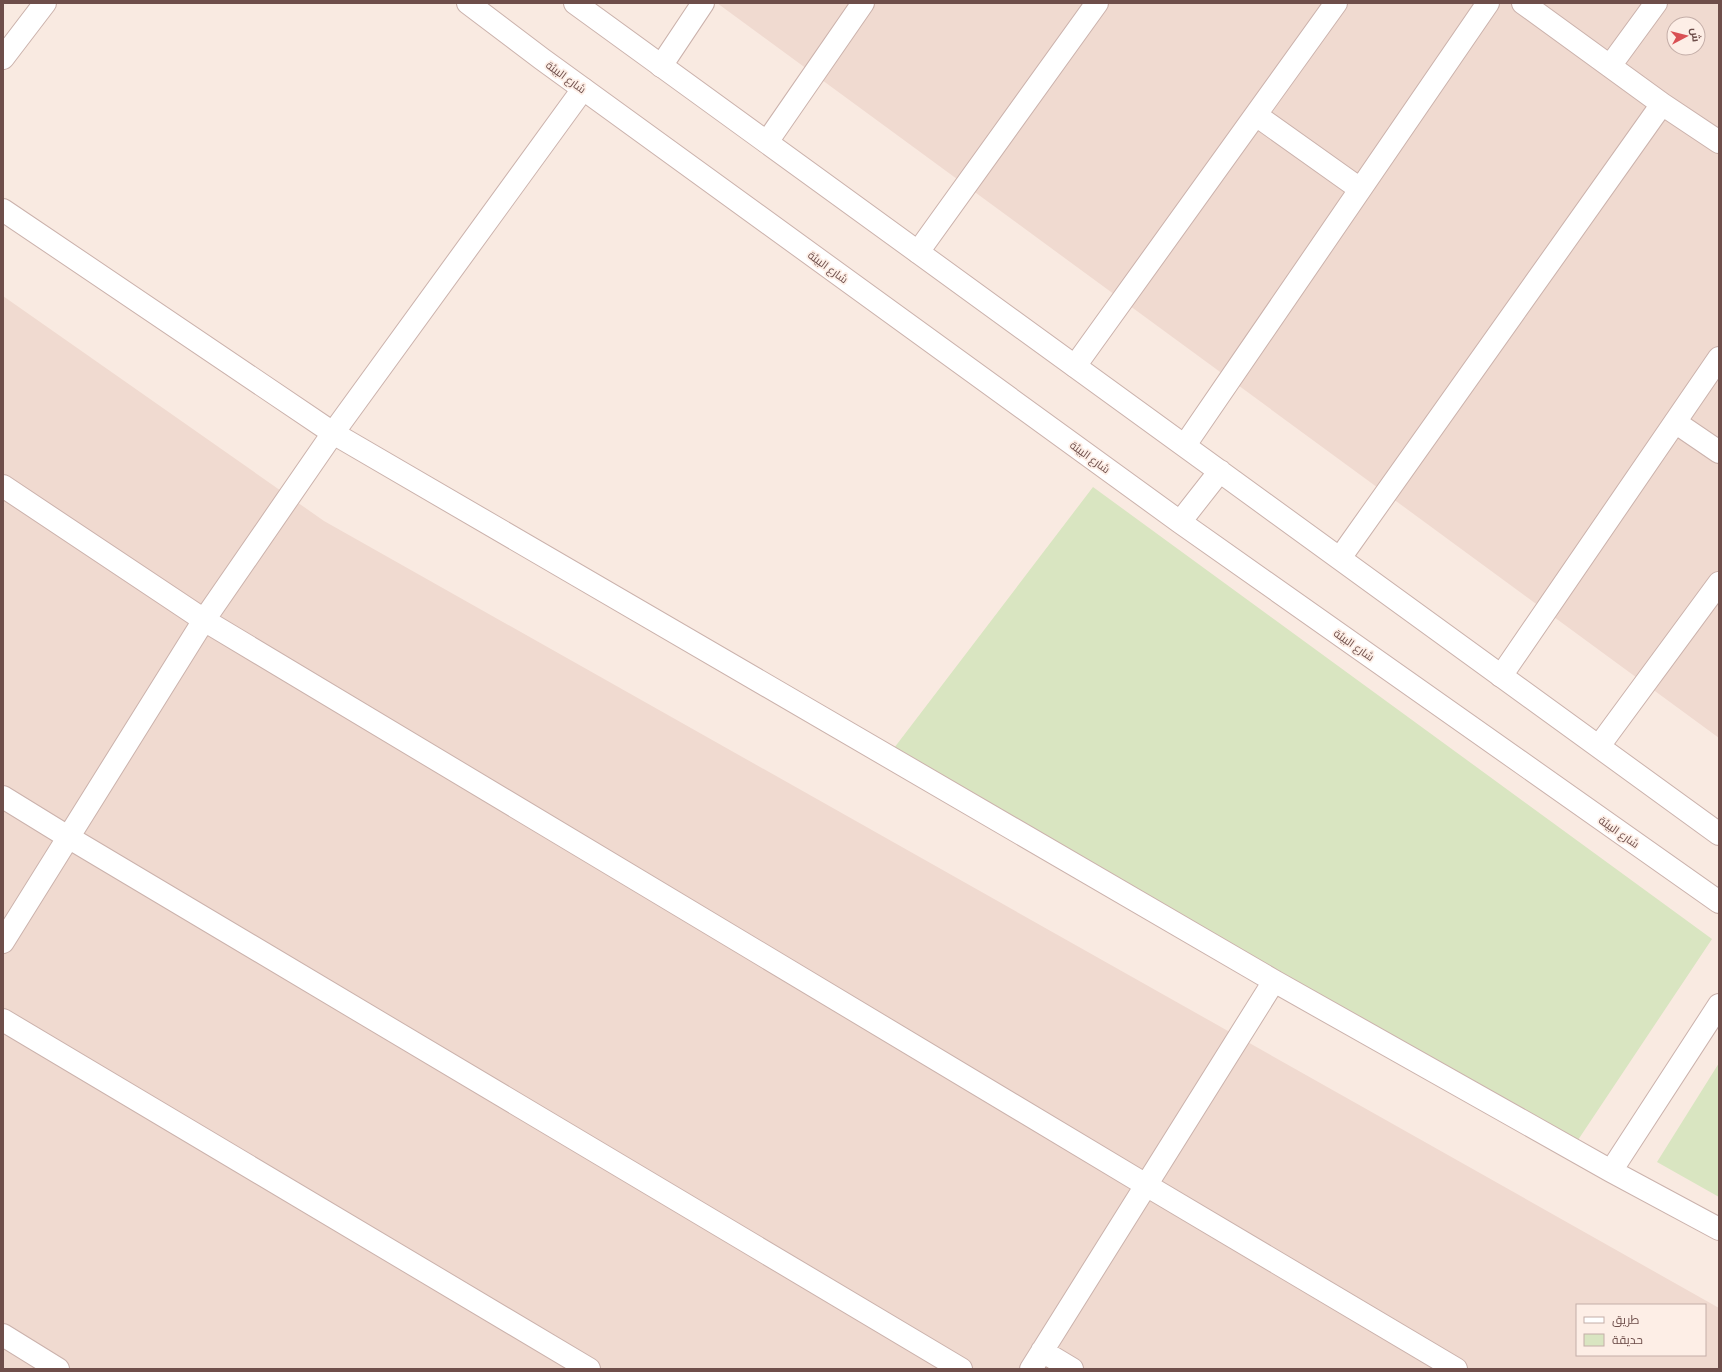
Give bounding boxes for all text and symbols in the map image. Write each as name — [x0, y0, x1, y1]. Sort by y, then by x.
north arrow — [1666, 16, 1706, 56]
text: ش — [1688, 27, 1703, 43]
street label: شارع البيئة — [543, 59, 588, 97]
street label: شارع البيئة — [805, 249, 850, 287]
street label: شارع البيئة — [1067, 439, 1112, 477]
street label: شارع البيئة — [1331, 627, 1376, 665]
street label: شارع البيئة — [1596, 814, 1641, 852]
legend — [1576, 1304, 1706, 1356]
text: طريق — [1612, 1313, 1640, 1327]
text: حديقة — [1612, 1333, 1643, 1347]

